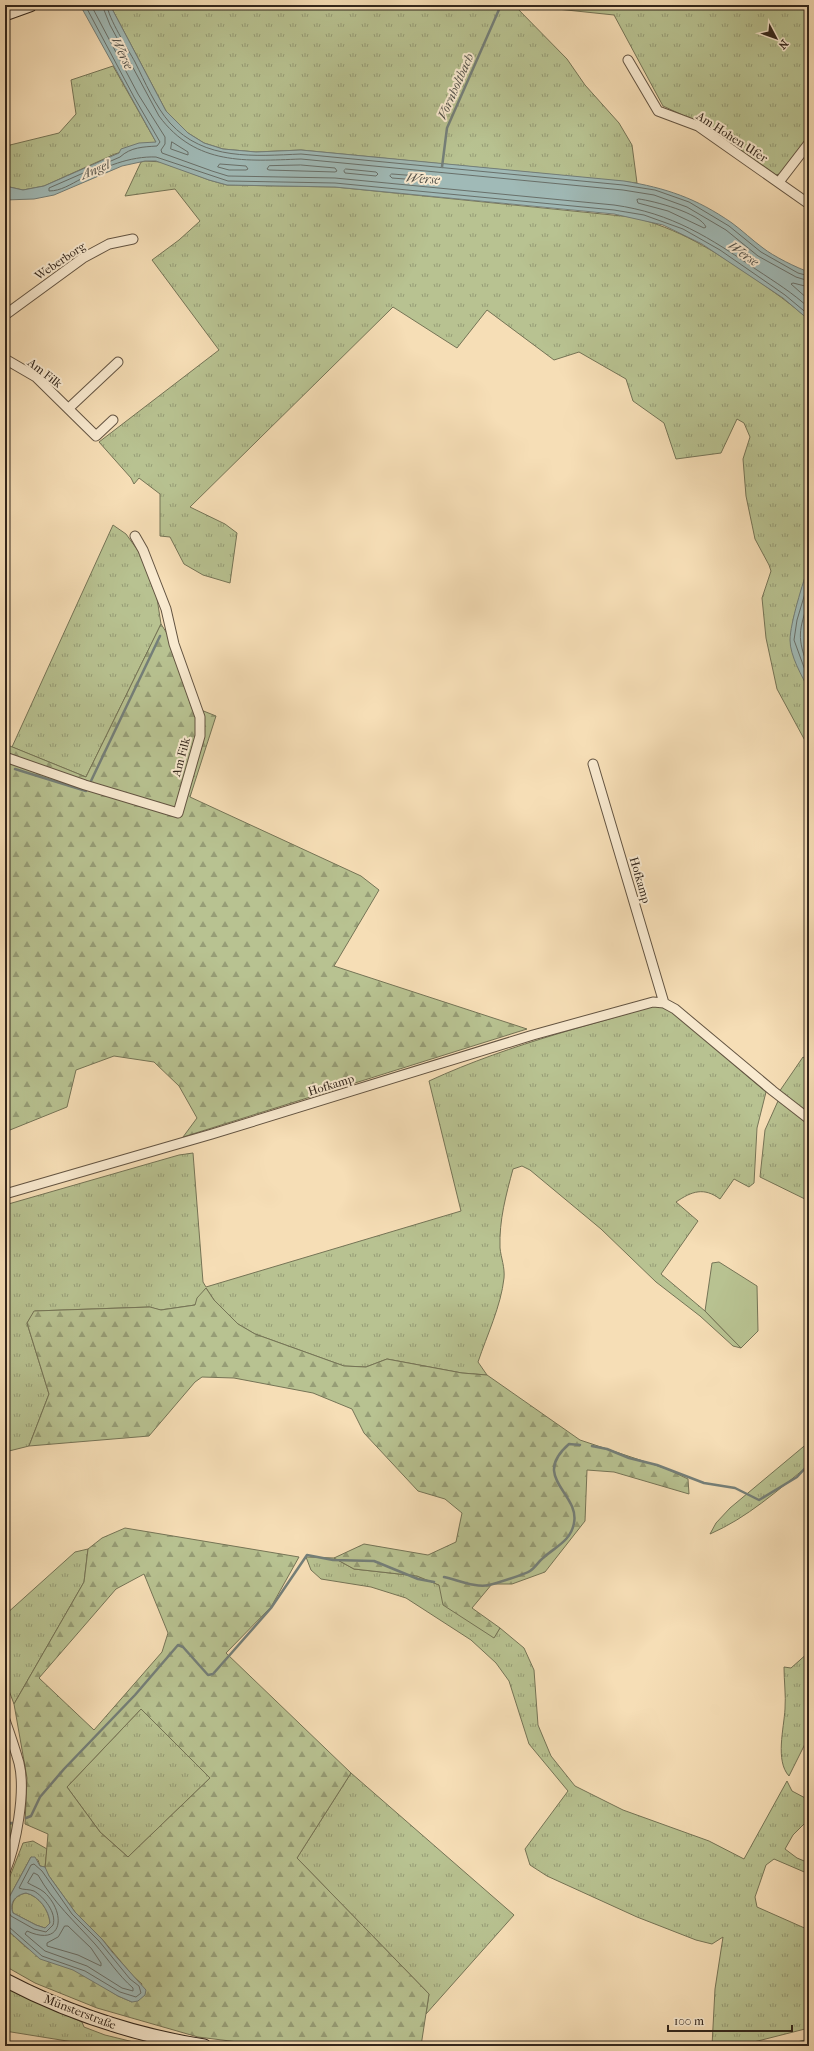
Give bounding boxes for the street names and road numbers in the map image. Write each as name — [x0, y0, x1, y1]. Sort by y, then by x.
street label: Am Hohen Ufer — [693, 108, 771, 166]
street label: Weberborg — [31, 239, 88, 284]
street label: Am Filk — [24, 355, 66, 391]
street label: Am Filk — [169, 735, 193, 779]
street label: Hofkamp — [627, 855, 653, 905]
street label: Hofkamp — [306, 1071, 356, 1099]
street label: Münsterstraße — [42, 1992, 118, 2032]

